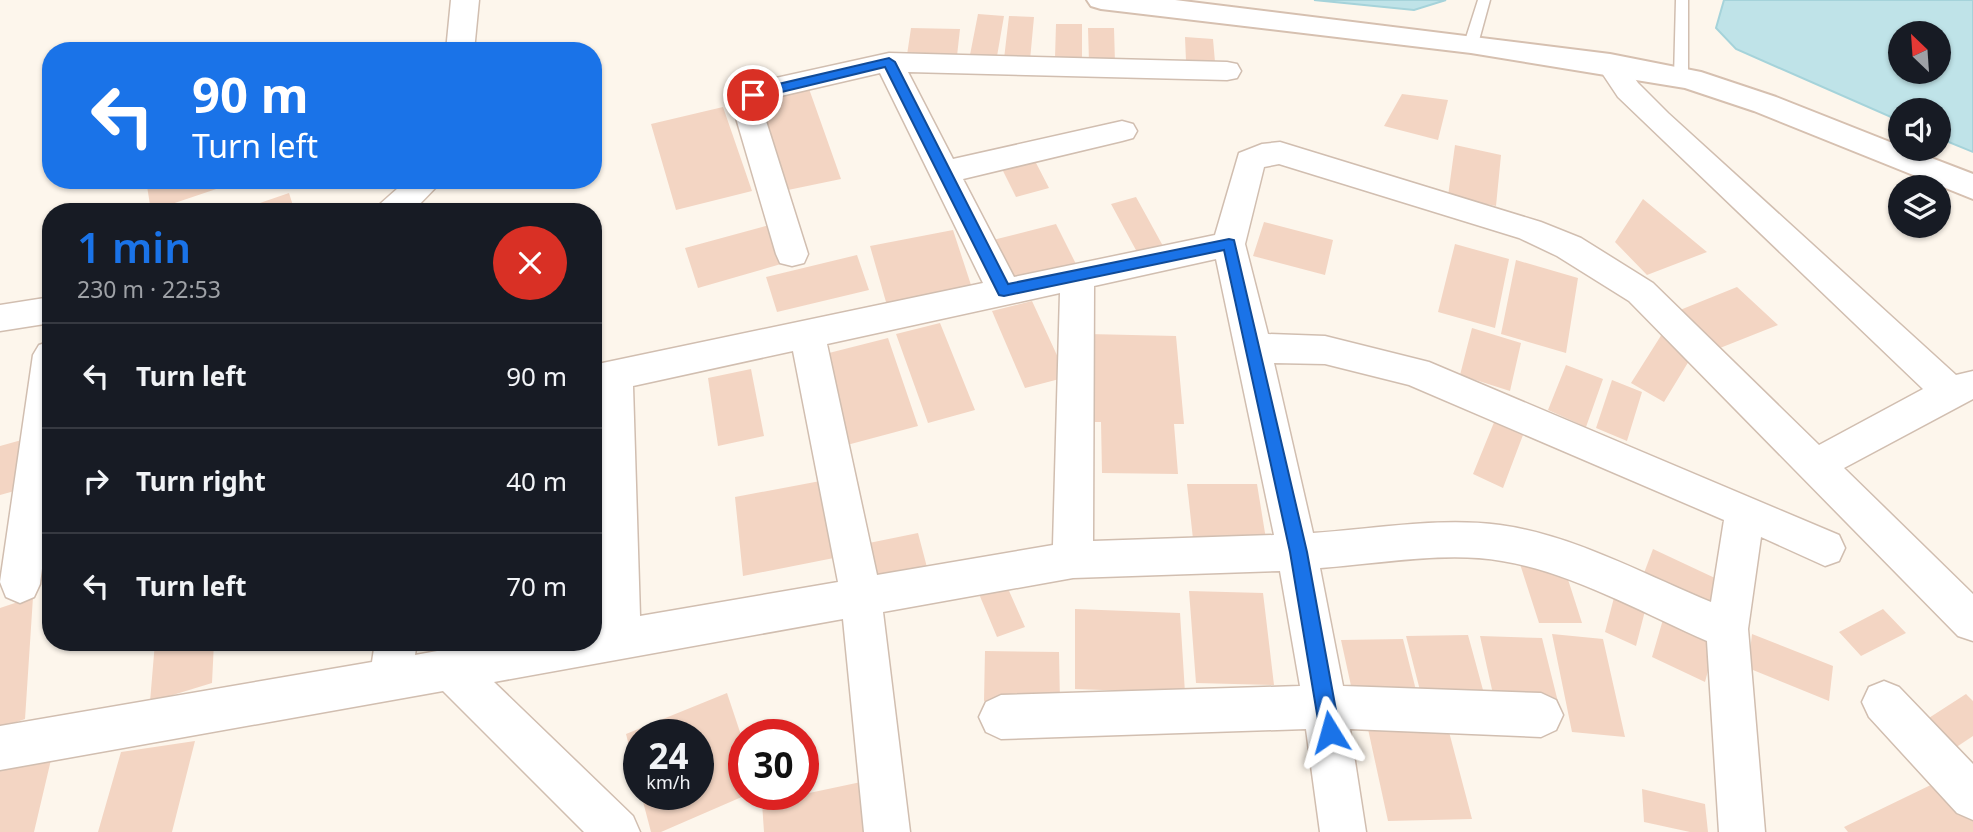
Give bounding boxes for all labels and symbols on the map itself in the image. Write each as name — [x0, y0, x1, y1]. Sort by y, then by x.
north arrow — [1888, 21, 1951, 84]
pin — [723, 65, 783, 125]
position arrow — [1293, 695, 1367, 769]
speed limit sign: 30 — [728, 719, 819, 810]

